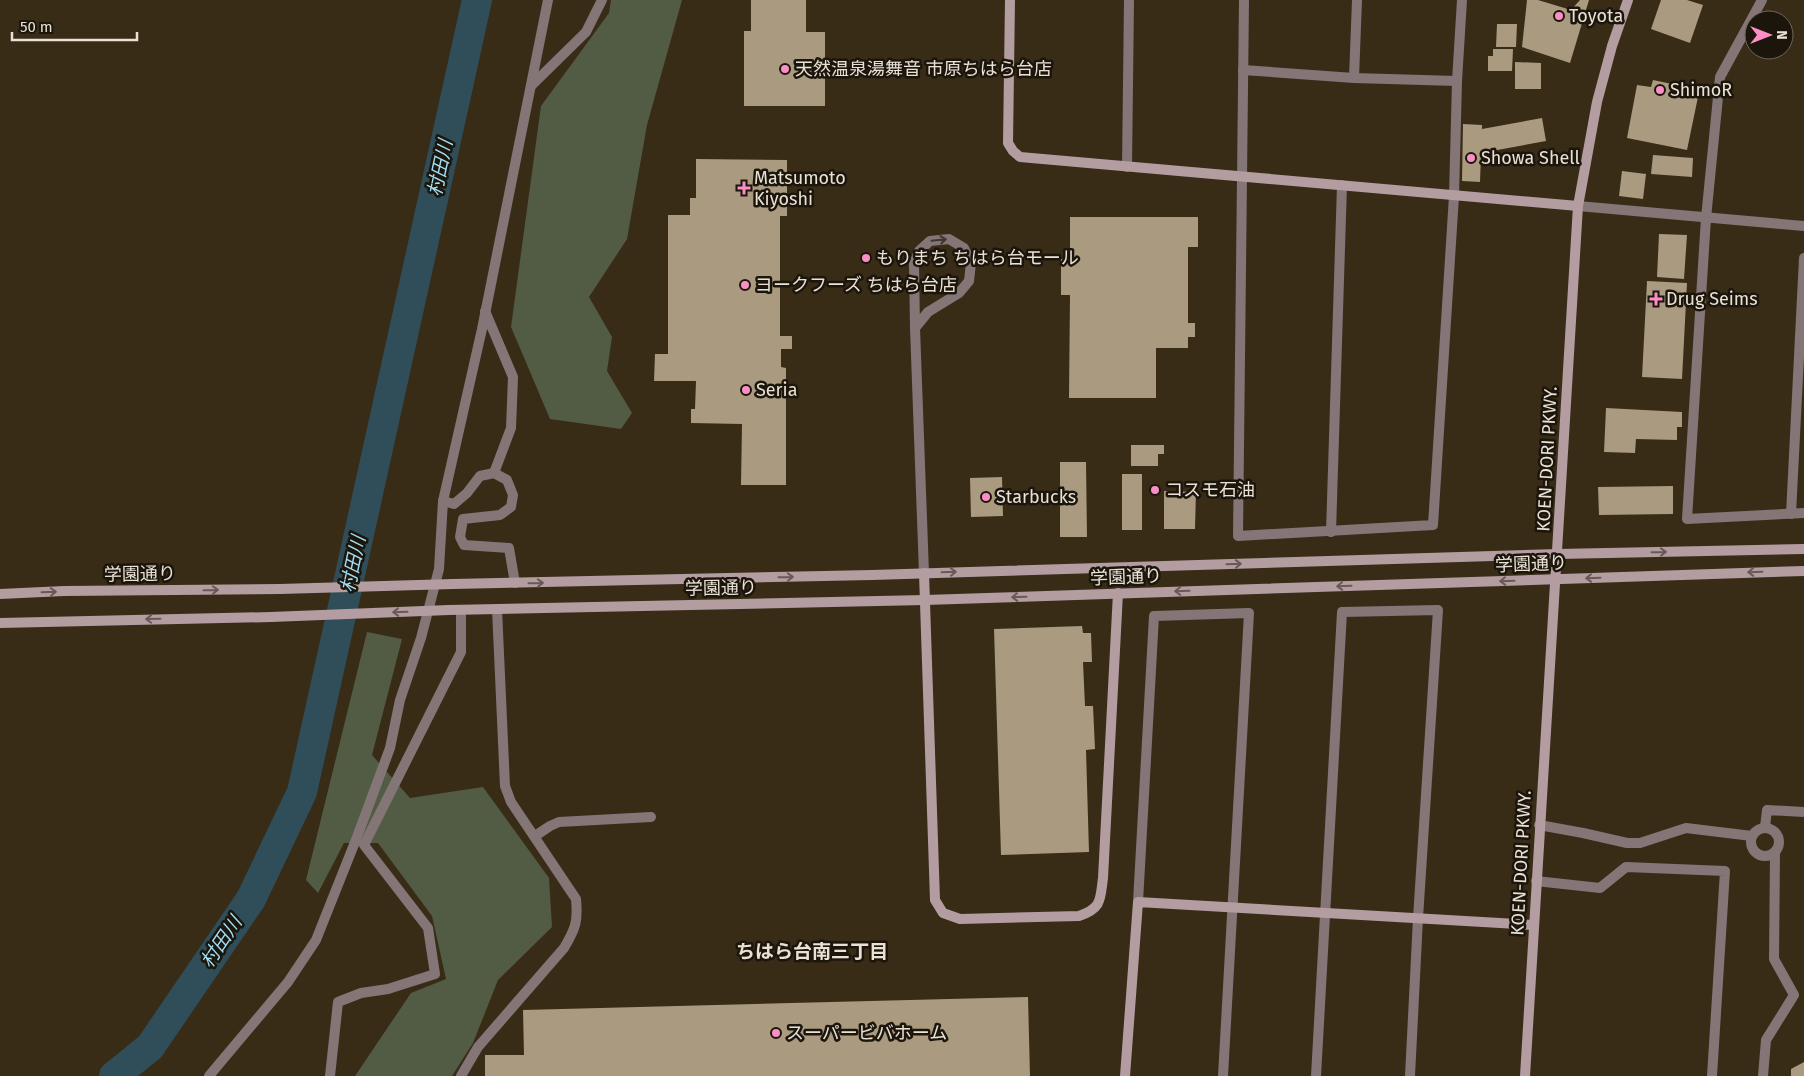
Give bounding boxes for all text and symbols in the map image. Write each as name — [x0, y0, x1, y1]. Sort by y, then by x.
place label: Toyota — [1569, 5, 1623, 27]
scale bar — [12, 10, 138, 42]
marker: Toyota — [1553, 10, 1565, 22]
north arrow — [1744, 10, 1794, 60]
text: 50 m — [20, 18, 53, 36]
text: N — [1773, 30, 1790, 40]
place label: 天然温泉湯舞音 市原ちはら台店 — [795, 58, 1052, 80]
marker: 天然温泉湯舞音 市原ちはら台店 — [779, 63, 791, 75]
place label: ShimoR — [1670, 79, 1732, 101]
marker: ShimoR — [1654, 84, 1666, 96]
water label: 村田川 — [423, 136, 458, 198]
place label: Showa Shell — [1481, 147, 1580, 169]
marker: Showa Shell — [1465, 152, 1477, 164]
place label: Matsumoto Kiyoshi — [754, 167, 846, 210]
marker: Matsumoto Kiyoshi — [738, 182, 750, 194]
one-way arrow — [931, 235, 947, 245]
place label: もりまち ちはら台モール — [876, 247, 1079, 269]
marker: もりまち ちはら台モール — [860, 252, 872, 264]
place label: ヨークフーズ ちはら台店 — [755, 274, 957, 296]
marker: ヨークフーズ ちはら台店 — [739, 279, 751, 291]
place label: Drug Seims — [1666, 288, 1758, 310]
marker: Drug Seims — [1650, 293, 1662, 305]
place label: Seria — [756, 379, 797, 401]
marker: Seria — [740, 384, 752, 396]
street label: KOEN-DORI PKWY. — [1532, 386, 1562, 532]
place label: コスモ石油 — [1165, 479, 1255, 501]
marker: コスモ石油 — [1149, 484, 1161, 496]
place label: Starbucks — [996, 486, 1076, 508]
marker: Starbucks — [980, 491, 992, 503]
water label: 村田川 — [336, 532, 371, 594]
one-way arrow — [1650, 547, 1667, 557]
street label: 学園通り — [1495, 552, 1567, 576]
one-way arrow — [1225, 559, 1241, 569]
street label: 学園通り — [104, 562, 176, 586]
street label: 学園通り — [1090, 565, 1162, 589]
one-way arrow — [940, 568, 956, 577]
one-way arrow — [1748, 568, 1764, 577]
one-way arrow — [778, 572, 794, 582]
one-way arrow — [1585, 573, 1602, 583]
street label: 学園通り — [685, 576, 757, 600]
one-way arrow — [1499, 576, 1515, 586]
one-way arrow — [528, 578, 544, 587]
one-way arrow — [1336, 581, 1352, 591]
one-way arrow — [202, 585, 219, 595]
one-way arrow — [40, 587, 56, 596]
one-way arrow — [1174, 587, 1190, 596]
one-way arrow — [1012, 592, 1028, 602]
one-way arrow — [392, 608, 408, 617]
one-way arrow — [145, 615, 161, 624]
street label: KOEN-DORI PKWY. — [1506, 790, 1536, 936]
water label: 村田川 — [196, 910, 248, 972]
district label: ちはら台南三丁目 — [736, 940, 888, 963]
place label: スーパービバホーム — [786, 1022, 947, 1044]
marker: スーパービバホーム — [770, 1027, 782, 1039]

